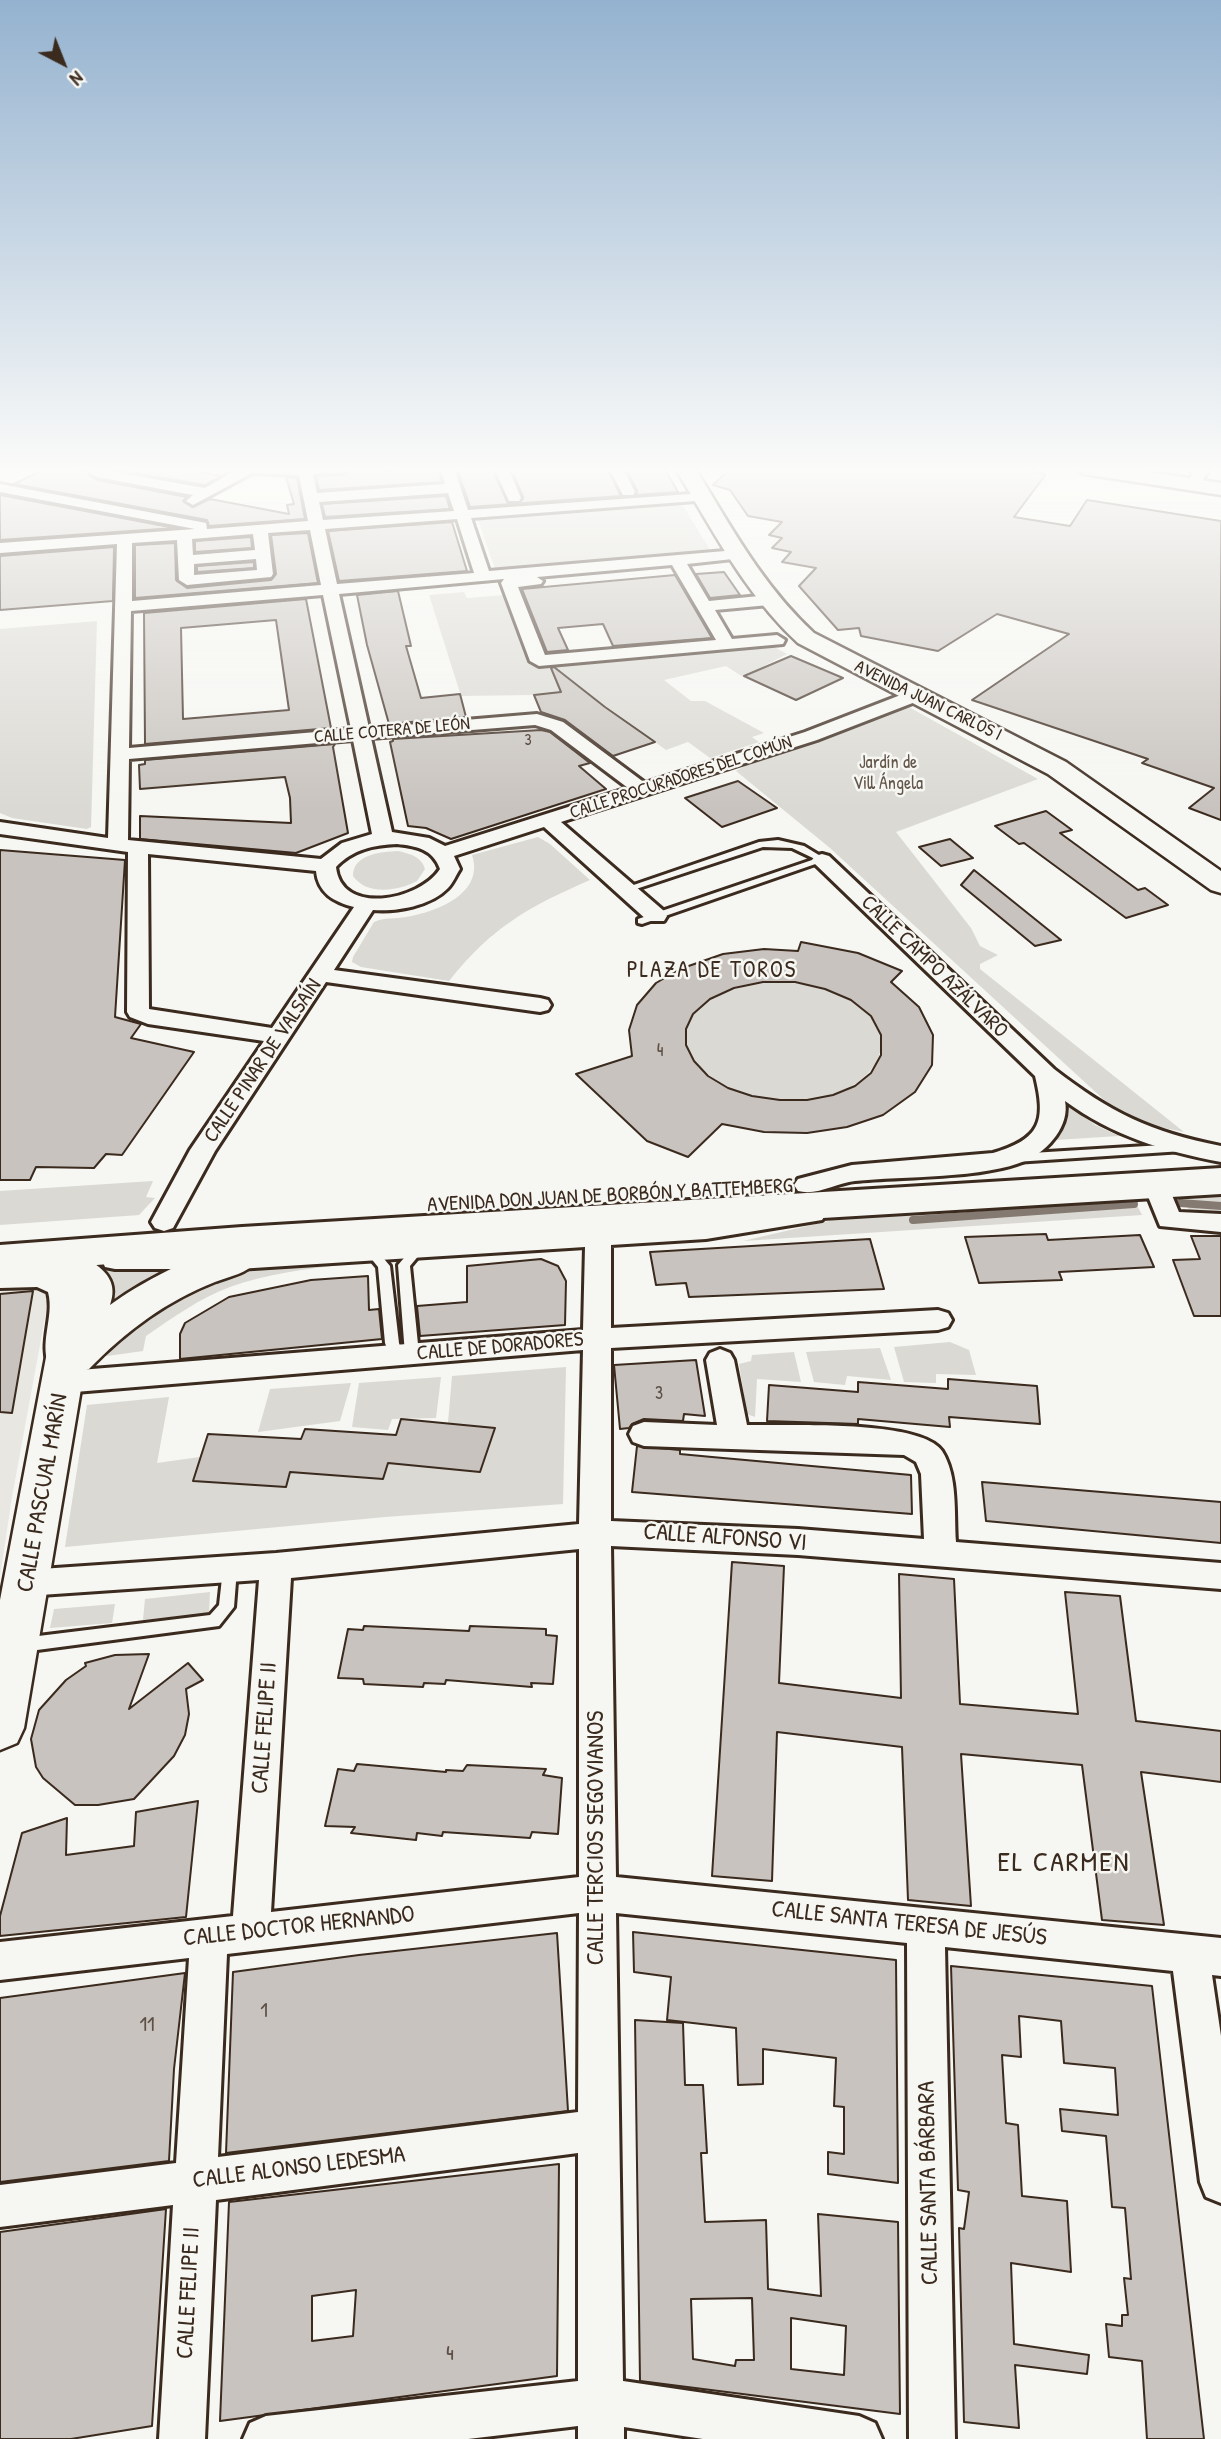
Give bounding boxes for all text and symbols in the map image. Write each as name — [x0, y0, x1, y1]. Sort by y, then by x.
north arrow — [28, 28, 98, 98]
text: N — [65, 66, 90, 92]
street label: AVENIDA JUAN CARLOS I — [851, 656, 1005, 746]
street label: CALLE COTERA DE LEÓN — [313, 713, 471, 749]
house number: 3 — [524, 731, 532, 751]
street label: CALLE PROCURADORES DEL COMÚN — [567, 732, 795, 824]
park label: Jardín de Vill Ángela — [853, 752, 923, 794]
street label: CALLE CAMPO AZÁLVARO — [855, 890, 1013, 1044]
district label: PLAZA DE TOROS — [628, 957, 796, 985]
street label: CALLE PINAR DE VALSAÍN — [199, 974, 327, 1148]
house number: 4 — [657, 1040, 663, 1062]
street label: AVENIDA DON JUAN DE BORBÓN Y BATTEMBERG — [427, 1174, 793, 1218]
street label: CALLE DE DORADORES — [416, 1327, 584, 1367]
house number: 3 — [655, 1383, 663, 1405]
street label: CALLE PASCUAL MARÍN — [11, 1392, 75, 1594]
street label: CALLE ALFONSO VI — [642, 1518, 808, 1558]
street label: CALLE FELIPE II — [246, 1661, 284, 1795]
street label: CALLE TERCIOS SEGOVIANOS — [583, 1711, 611, 1965]
district label: EL CARMEN — [999, 1847, 1129, 1881]
street label: CALLE SANTA TERESA DE JESÚS — [770, 1895, 1048, 1953]
street label: CALLE DOCTOR HERNANDO — [182, 1901, 416, 1953]
house number: 1 — [260, 1998, 268, 2024]
house number: 11 — [139, 2012, 155, 2038]
street label: CALLE SANTA BÁRBARA — [913, 2081, 945, 2285]
street label: CALLE ALONSO LEDESMA — [191, 2141, 407, 2195]
street label: CALLE FELIPE II — [171, 2226, 207, 2360]
house number: 4 — [446, 2341, 454, 2367]

